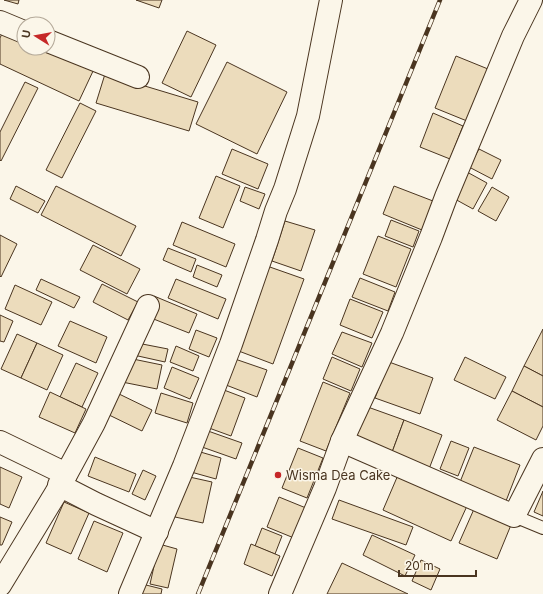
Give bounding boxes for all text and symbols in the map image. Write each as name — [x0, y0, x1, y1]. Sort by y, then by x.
north arrow — [16, 16, 56, 56]
text: U — [19, 29, 34, 39]
place label: Wisma Dea Cake — [286, 467, 390, 483]
marker: Wisma Dea Cake — [273, 470, 283, 480]
scale bar — [399, 552, 476, 578]
text: 20 m — [405, 558, 434, 573]

